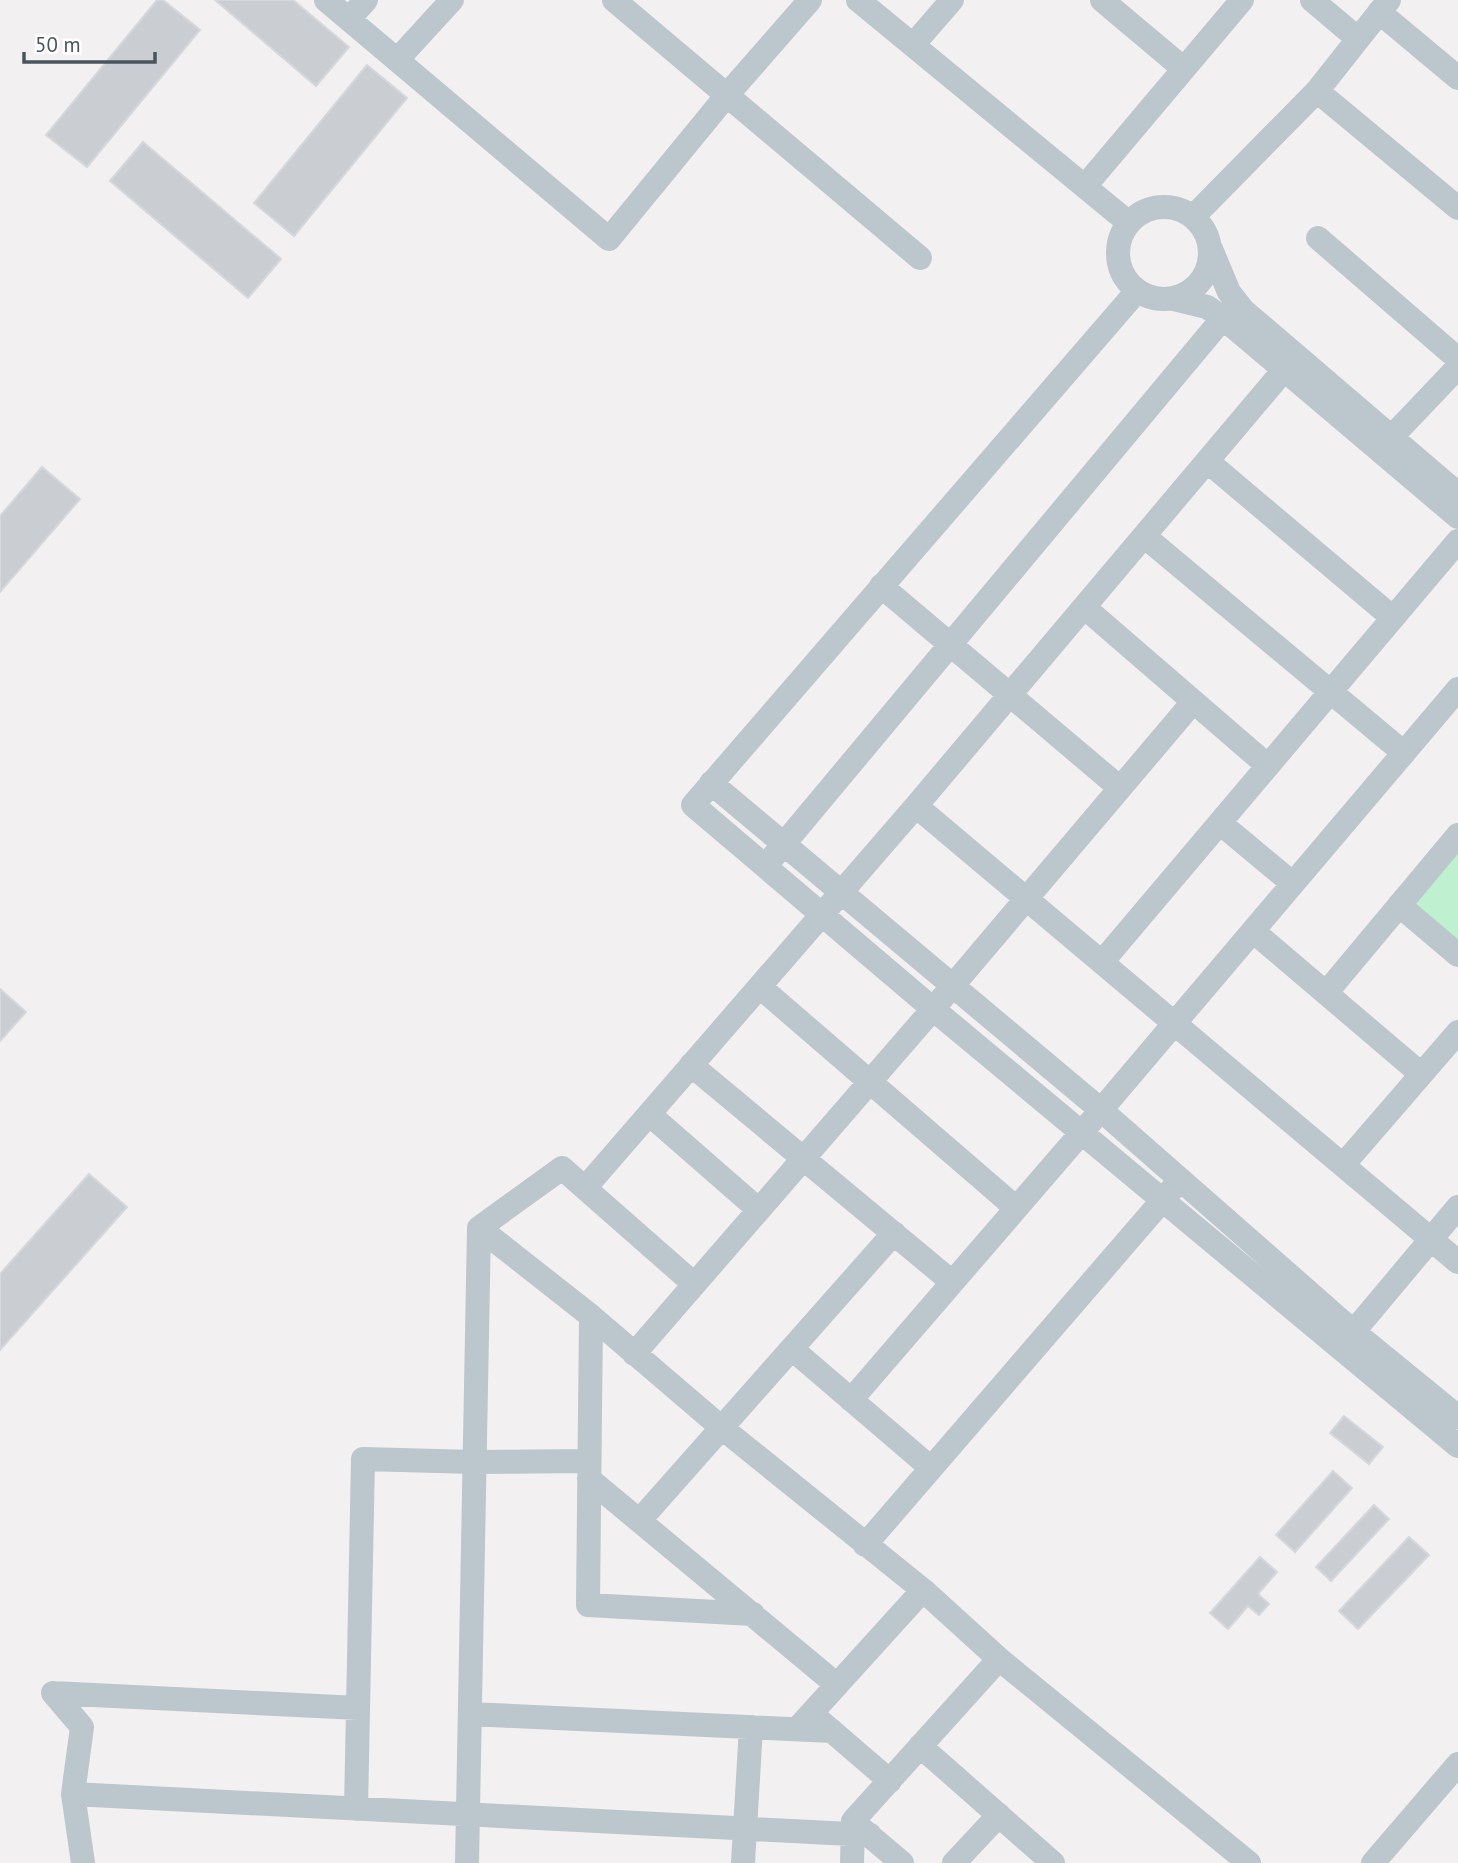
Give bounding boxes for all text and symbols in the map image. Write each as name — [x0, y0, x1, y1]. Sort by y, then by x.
scale bar — [24, 21, 156, 65]
text: 50 m — [35, 31, 81, 58]

